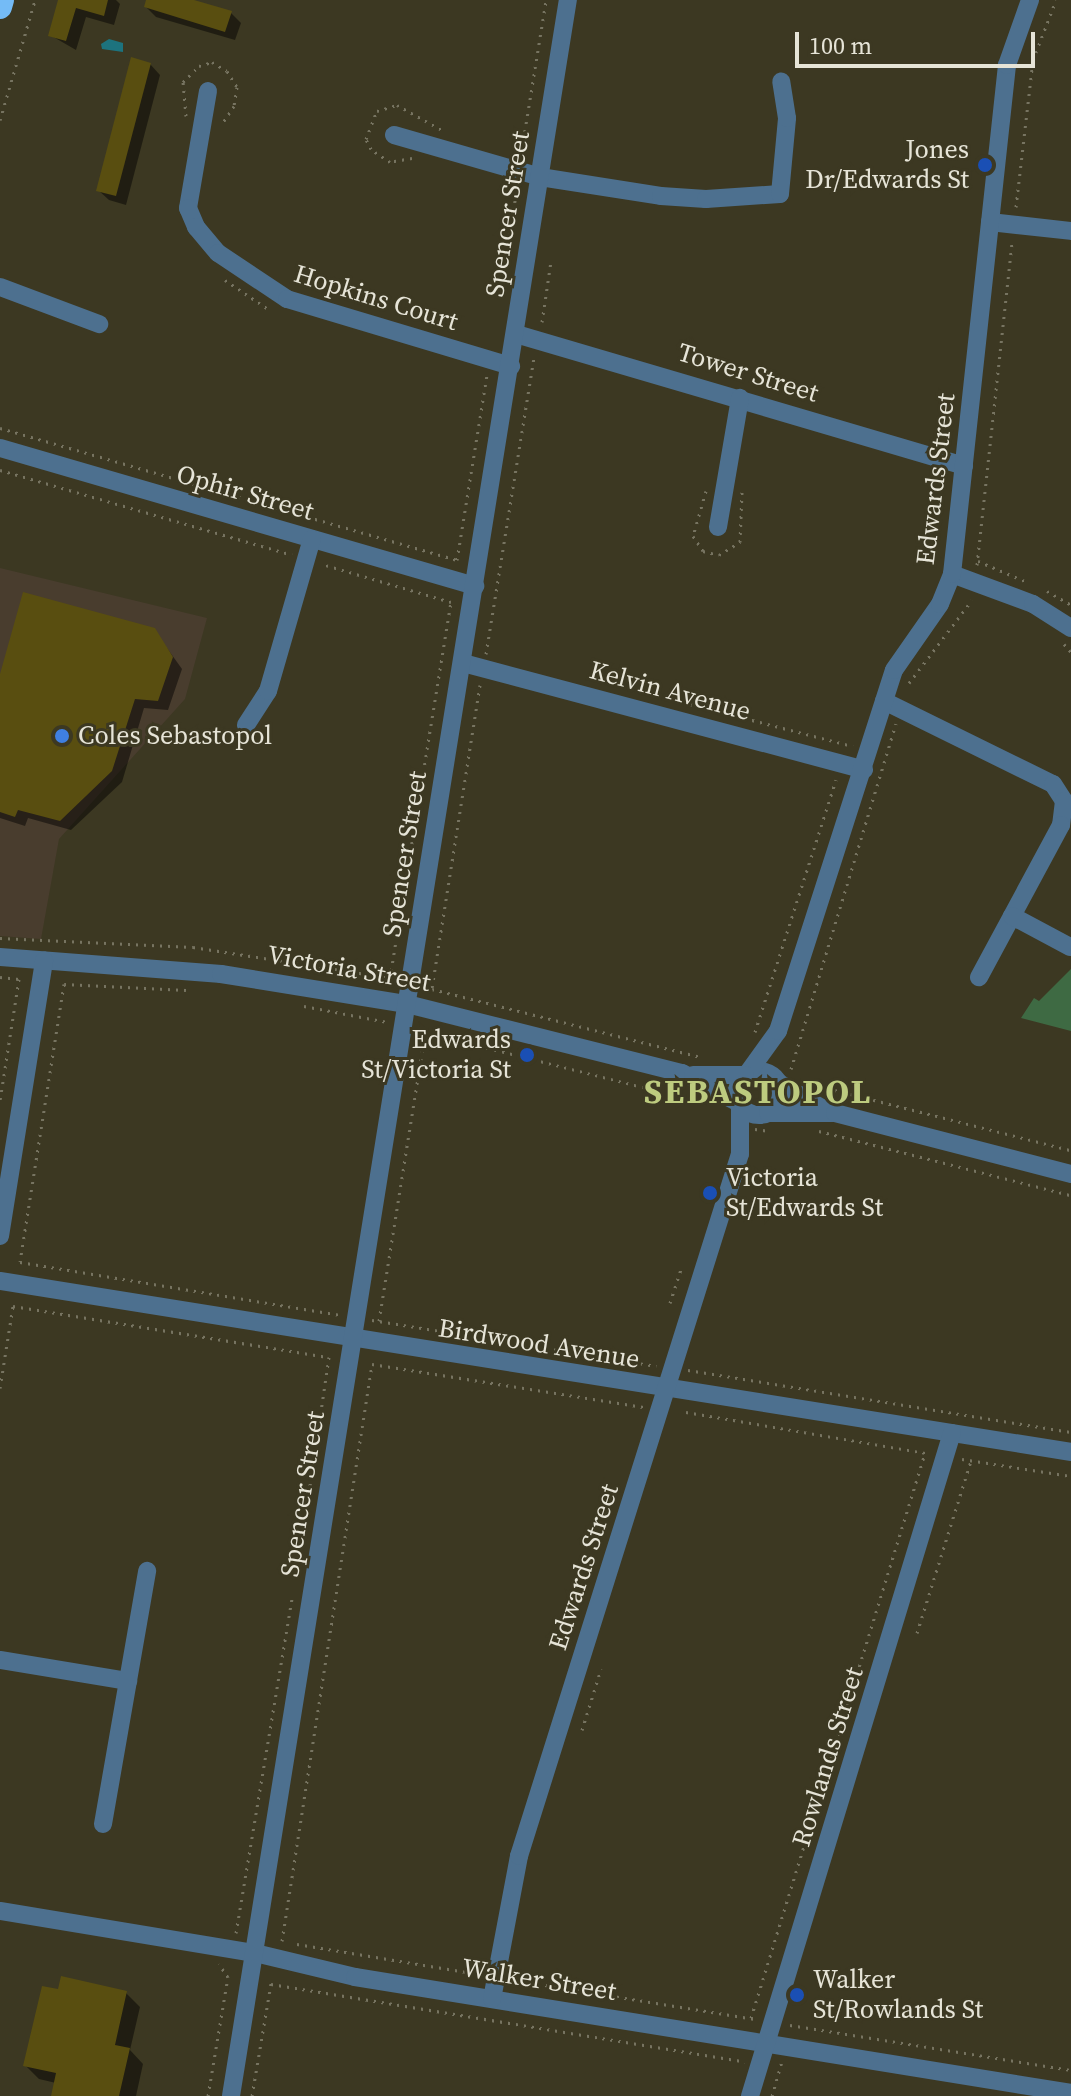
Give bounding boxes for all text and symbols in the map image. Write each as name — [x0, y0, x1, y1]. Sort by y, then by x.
scale bar — [799, 16, 1039, 66]
text: 100 m — [809, 29, 872, 62]
street label: Spencer Street — [479, 129, 537, 299]
place label: Jones Dr/Edwards St — [805, 134, 969, 196]
marker: Jones Dr/Edwards St — [976, 156, 994, 174]
street label: Hopkins Court — [290, 258, 462, 338]
street label: Tower Street — [674, 337, 822, 409]
street label: Edwards Street — [910, 391, 962, 567]
street label: Ophir Street — [173, 459, 317, 527]
street label: Kelvin Avenue — [586, 655, 754, 727]
place label: Coles Sebastopol — [78, 720, 272, 752]
marker: Coles Sebastopol — [53, 727, 71, 745]
street label: Spencer Street — [376, 769, 434, 939]
street label: Victoria Street — [265, 939, 433, 999]
place label: Edwards St/Victoria St — [361, 1024, 511, 1086]
marker: Edwards St/Victoria St — [518, 1046, 536, 1064]
district label: SEBASTOPOL — [644, 1072, 872, 1112]
place label: Victoria St/Edwards St — [726, 1162, 883, 1224]
marker: Victoria St/Edwards St — [701, 1184, 719, 1202]
street label: Birdwood Avenue — [436, 1313, 642, 1375]
street label: Spencer Street — [274, 1409, 332, 1579]
street label: Edwards Street — [542, 1480, 626, 1654]
street label: Rowlands Street — [786, 1664, 870, 1850]
street label: Walker Street — [460, 1952, 618, 2008]
place label: Walker St/Rowlands St — [813, 1964, 983, 2026]
marker: Walker St/Rowlands St — [788, 1986, 806, 2004]

